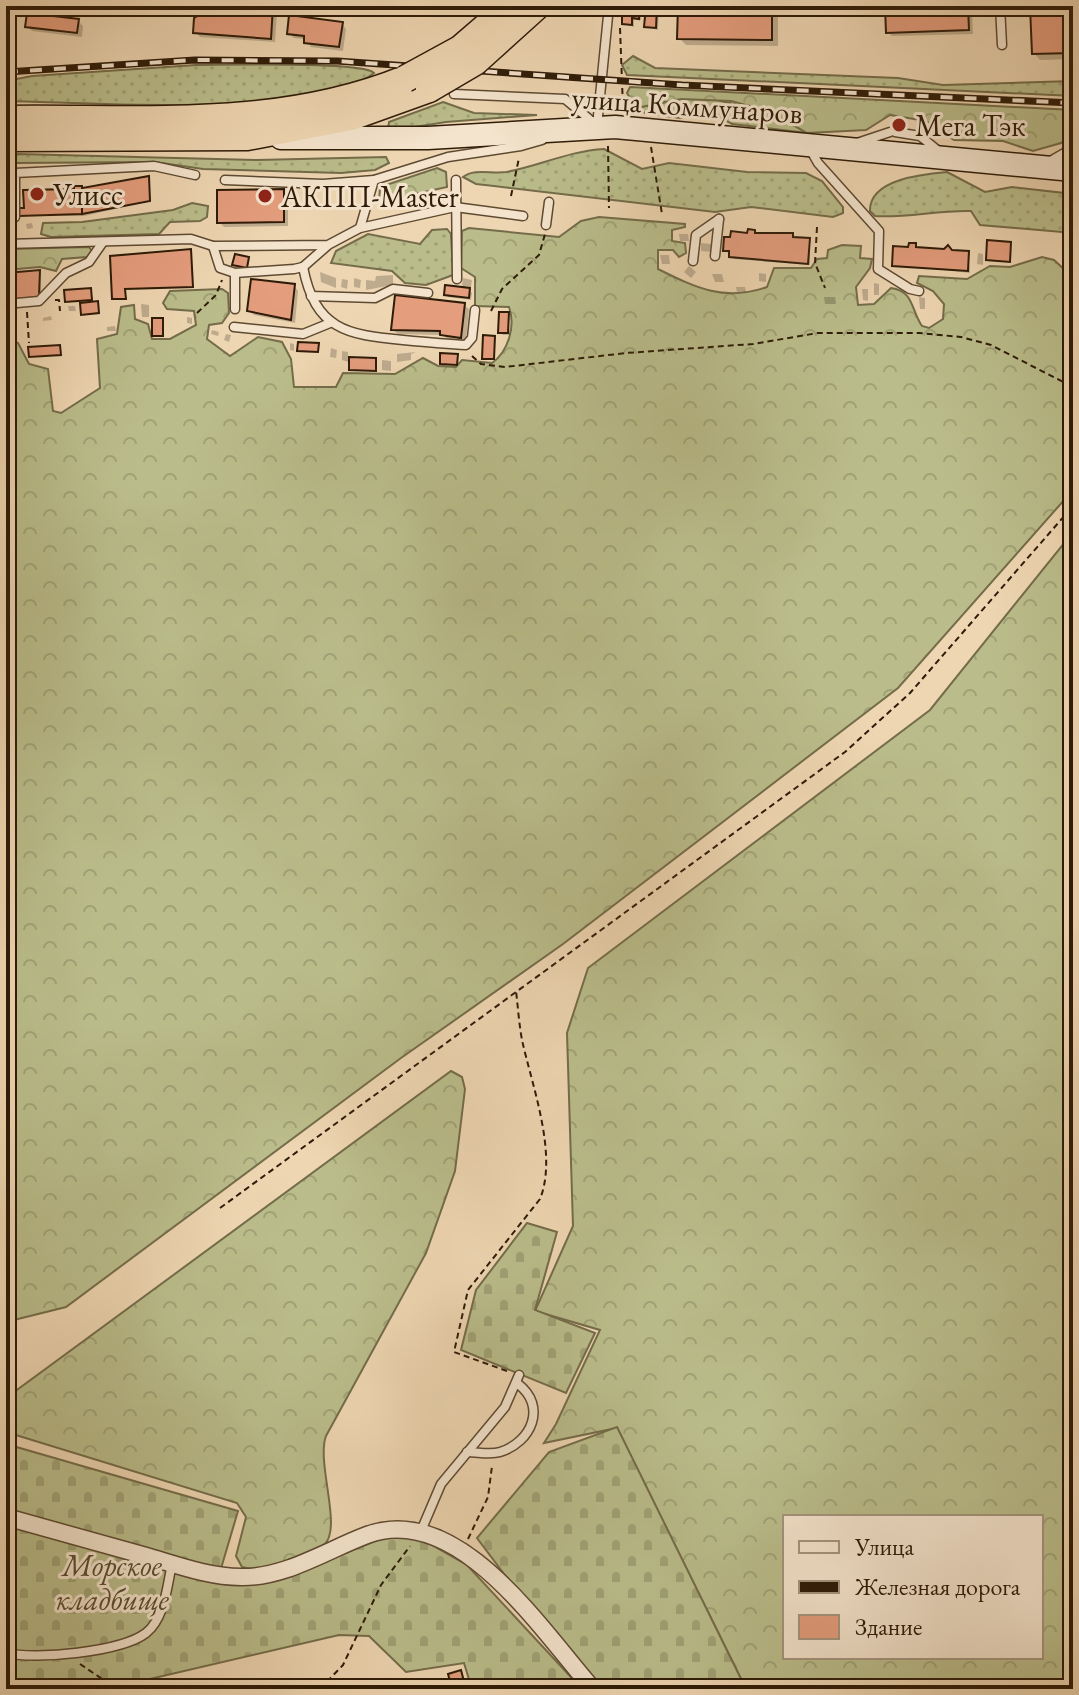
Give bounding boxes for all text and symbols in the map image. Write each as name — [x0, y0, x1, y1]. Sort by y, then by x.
street label: улица Коммунаров — [570, 77, 804, 133]
place label: Мега Тэк — [915, 106, 1026, 145]
marker: Мега Тэк — [890, 116, 908, 134]
place label: Улисс — [52, 175, 123, 214]
place label: АКПП-Master — [280, 177, 459, 216]
marker: Улисс — [28, 185, 46, 203]
marker: АКПП-Master — [256, 187, 274, 205]
legend — [783, 1515, 1043, 1659]
text: Улица — [854, 1531, 914, 1562]
park label: Морское кладбище — [55, 1546, 170, 1619]
text: Железная дорога — [854, 1571, 1021, 1602]
text: Здание — [855, 1611, 922, 1642]

